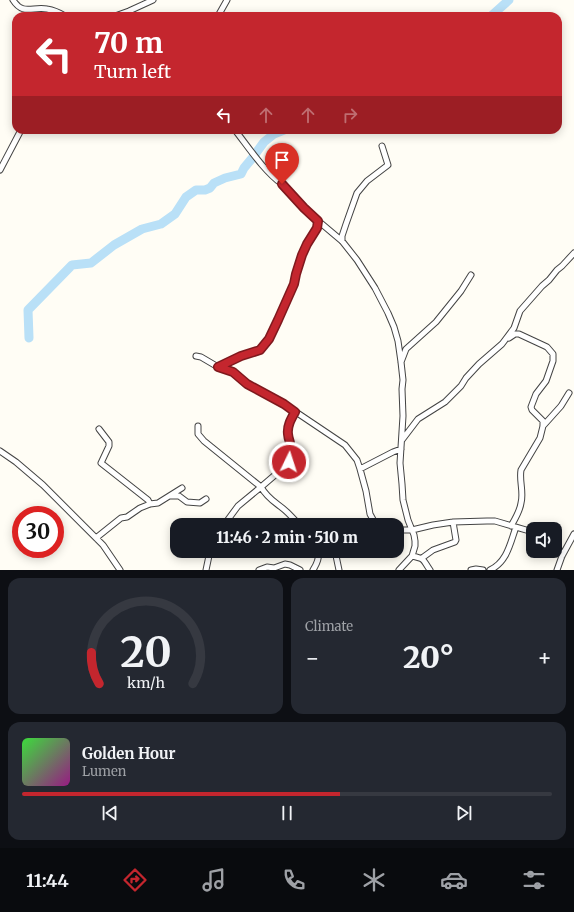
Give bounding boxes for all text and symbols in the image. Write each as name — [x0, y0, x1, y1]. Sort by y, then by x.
text: 70 m — [94, 25, 163, 61]
icon: left — [28, 28, 80, 80]
text: Turn left — [94, 60, 171, 83]
icon: left — [213, 104, 235, 126]
icon: ahead — [255, 104, 277, 126]
icon: ahead — [297, 104, 319, 126]
icon: right — [339, 104, 361, 126]
pin — [265, 143, 299, 184]
icon: arrive — [271, 149, 293, 171]
position arrow — [268, 441, 310, 483]
speed limit sign: 30 — [12, 506, 64, 558]
map controls — [526, 522, 562, 558]
button: sound — [526, 522, 562, 558]
text: 11:46 · 2 min · 510 m — [216, 528, 358, 547]
text: Climate — [305, 618, 353, 635]
text: 20 — [120, 626, 171, 678]
text: 20° — [403, 638, 454, 676]
text: − — [305, 644, 320, 672]
text: + — [537, 644, 552, 672]
text: km/h — [127, 674, 165, 692]
text: Golden Hour — [82, 744, 176, 763]
text: Lumen — [82, 763, 126, 780]
icon: previous — [99, 802, 121, 824]
icon: pause — [276, 802, 298, 824]
icon: next — [453, 802, 475, 824]
icon: directions — [121, 866, 149, 894]
icon: music — [200, 866, 228, 894]
icon: phone — [280, 866, 308, 894]
icon: climate — [360, 866, 388, 894]
icon: car — [440, 866, 468, 894]
icon: filters — [520, 866, 548, 894]
text: 11:44 — [26, 869, 69, 892]

